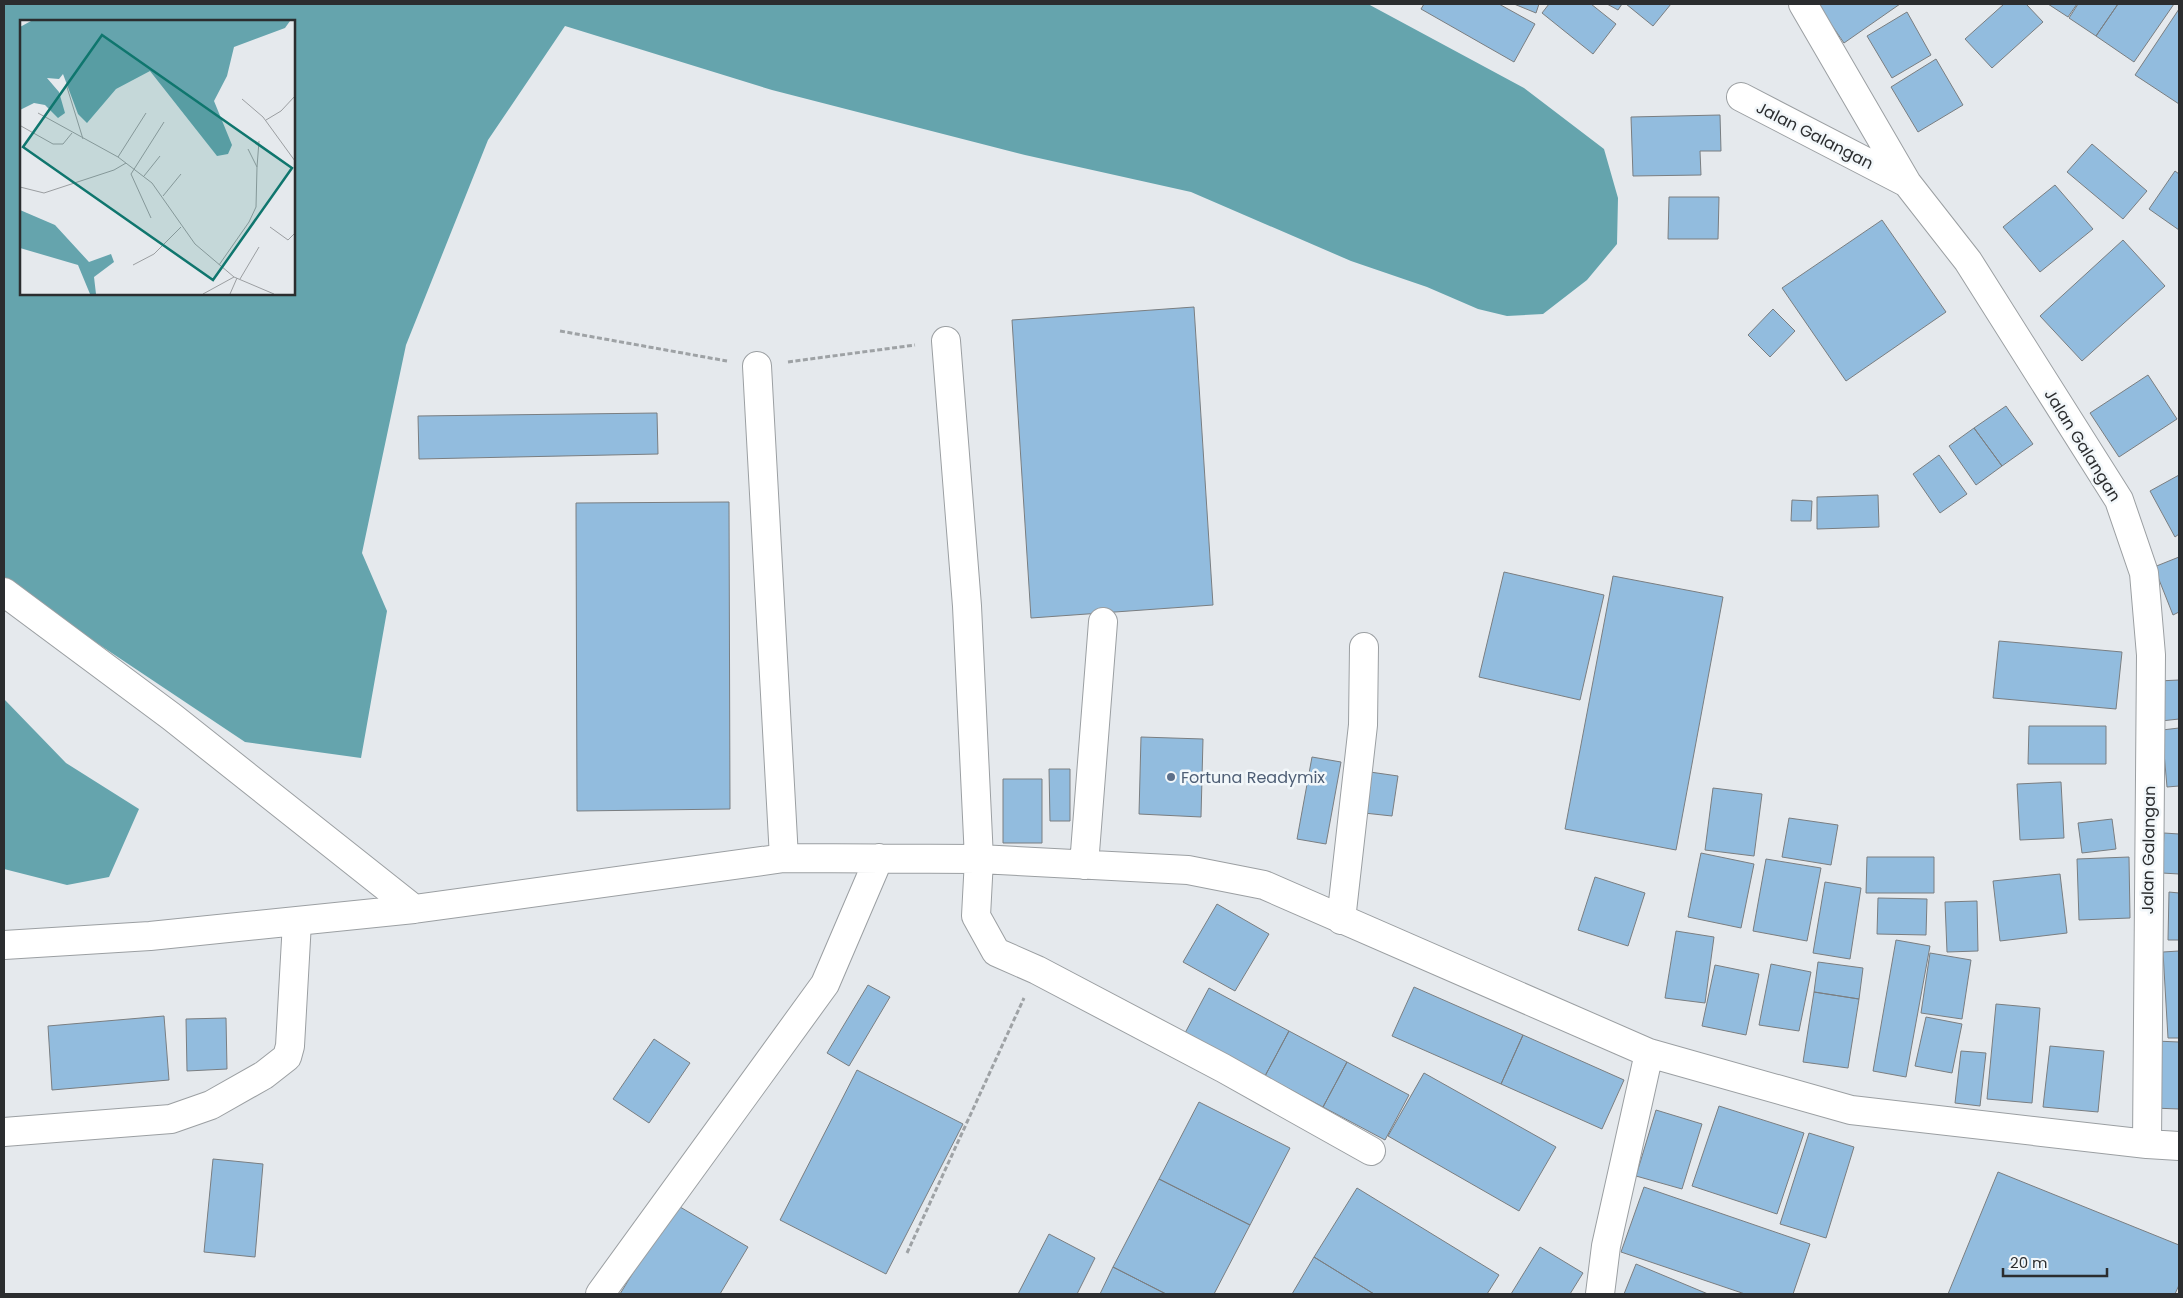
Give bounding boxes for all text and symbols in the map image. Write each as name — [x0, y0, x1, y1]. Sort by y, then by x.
inset map — [20, 20, 295, 295]
street label: Jalan Galangan — [1752, 96, 1877, 175]
street label: Jalan Galangan — [2039, 385, 2126, 506]
place label: Fortuna Readymix — [1181, 766, 1325, 789]
marker: Fortuna Readymix — [1165, 771, 1177, 783]
street label: Jalan Galangan — [2136, 785, 2161, 915]
scale bar — [2003, 1246, 2107, 1278]
text: 20 m — [2010, 1252, 2048, 1273]

